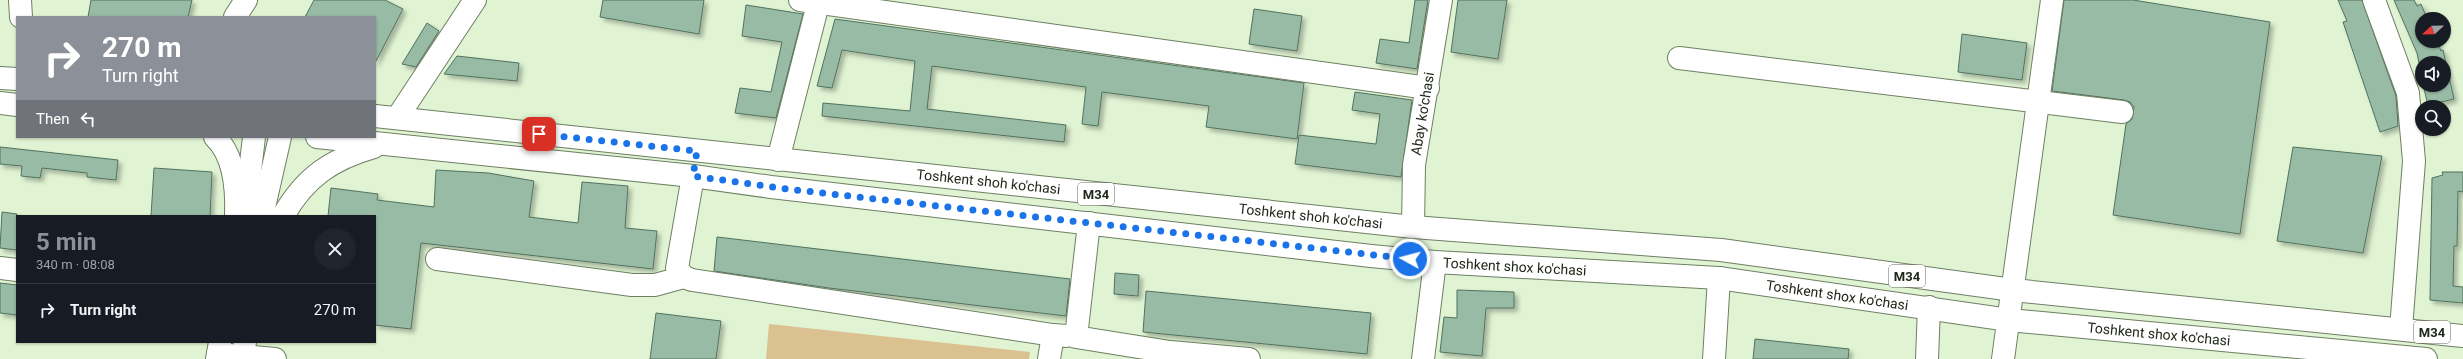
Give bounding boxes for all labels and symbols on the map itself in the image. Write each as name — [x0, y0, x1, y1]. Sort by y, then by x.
north arrow — [2415, 12, 2451, 48]
street label: Abay ko'chasi — [1408, 71, 1437, 157]
pin — [522, 117, 556, 151]
street label: Toshkent shoh ko'chasi — [916, 166, 1061, 197]
road number: M34 — [1078, 183, 1114, 205]
street label: Toshkent shoh ko'chasi — [1238, 200, 1383, 232]
position arrow — [1389, 238, 1431, 280]
street label: Toshkent shox ko'chasi — [1443, 254, 1587, 279]
road number: M34 — [1889, 265, 1925, 287]
street label: Toshkent shox ko'chasi — [1765, 277, 1910, 313]
street label: Toshkent shox ko'chasi — [2087, 319, 2231, 349]
road number: M34 — [2414, 321, 2450, 343]

